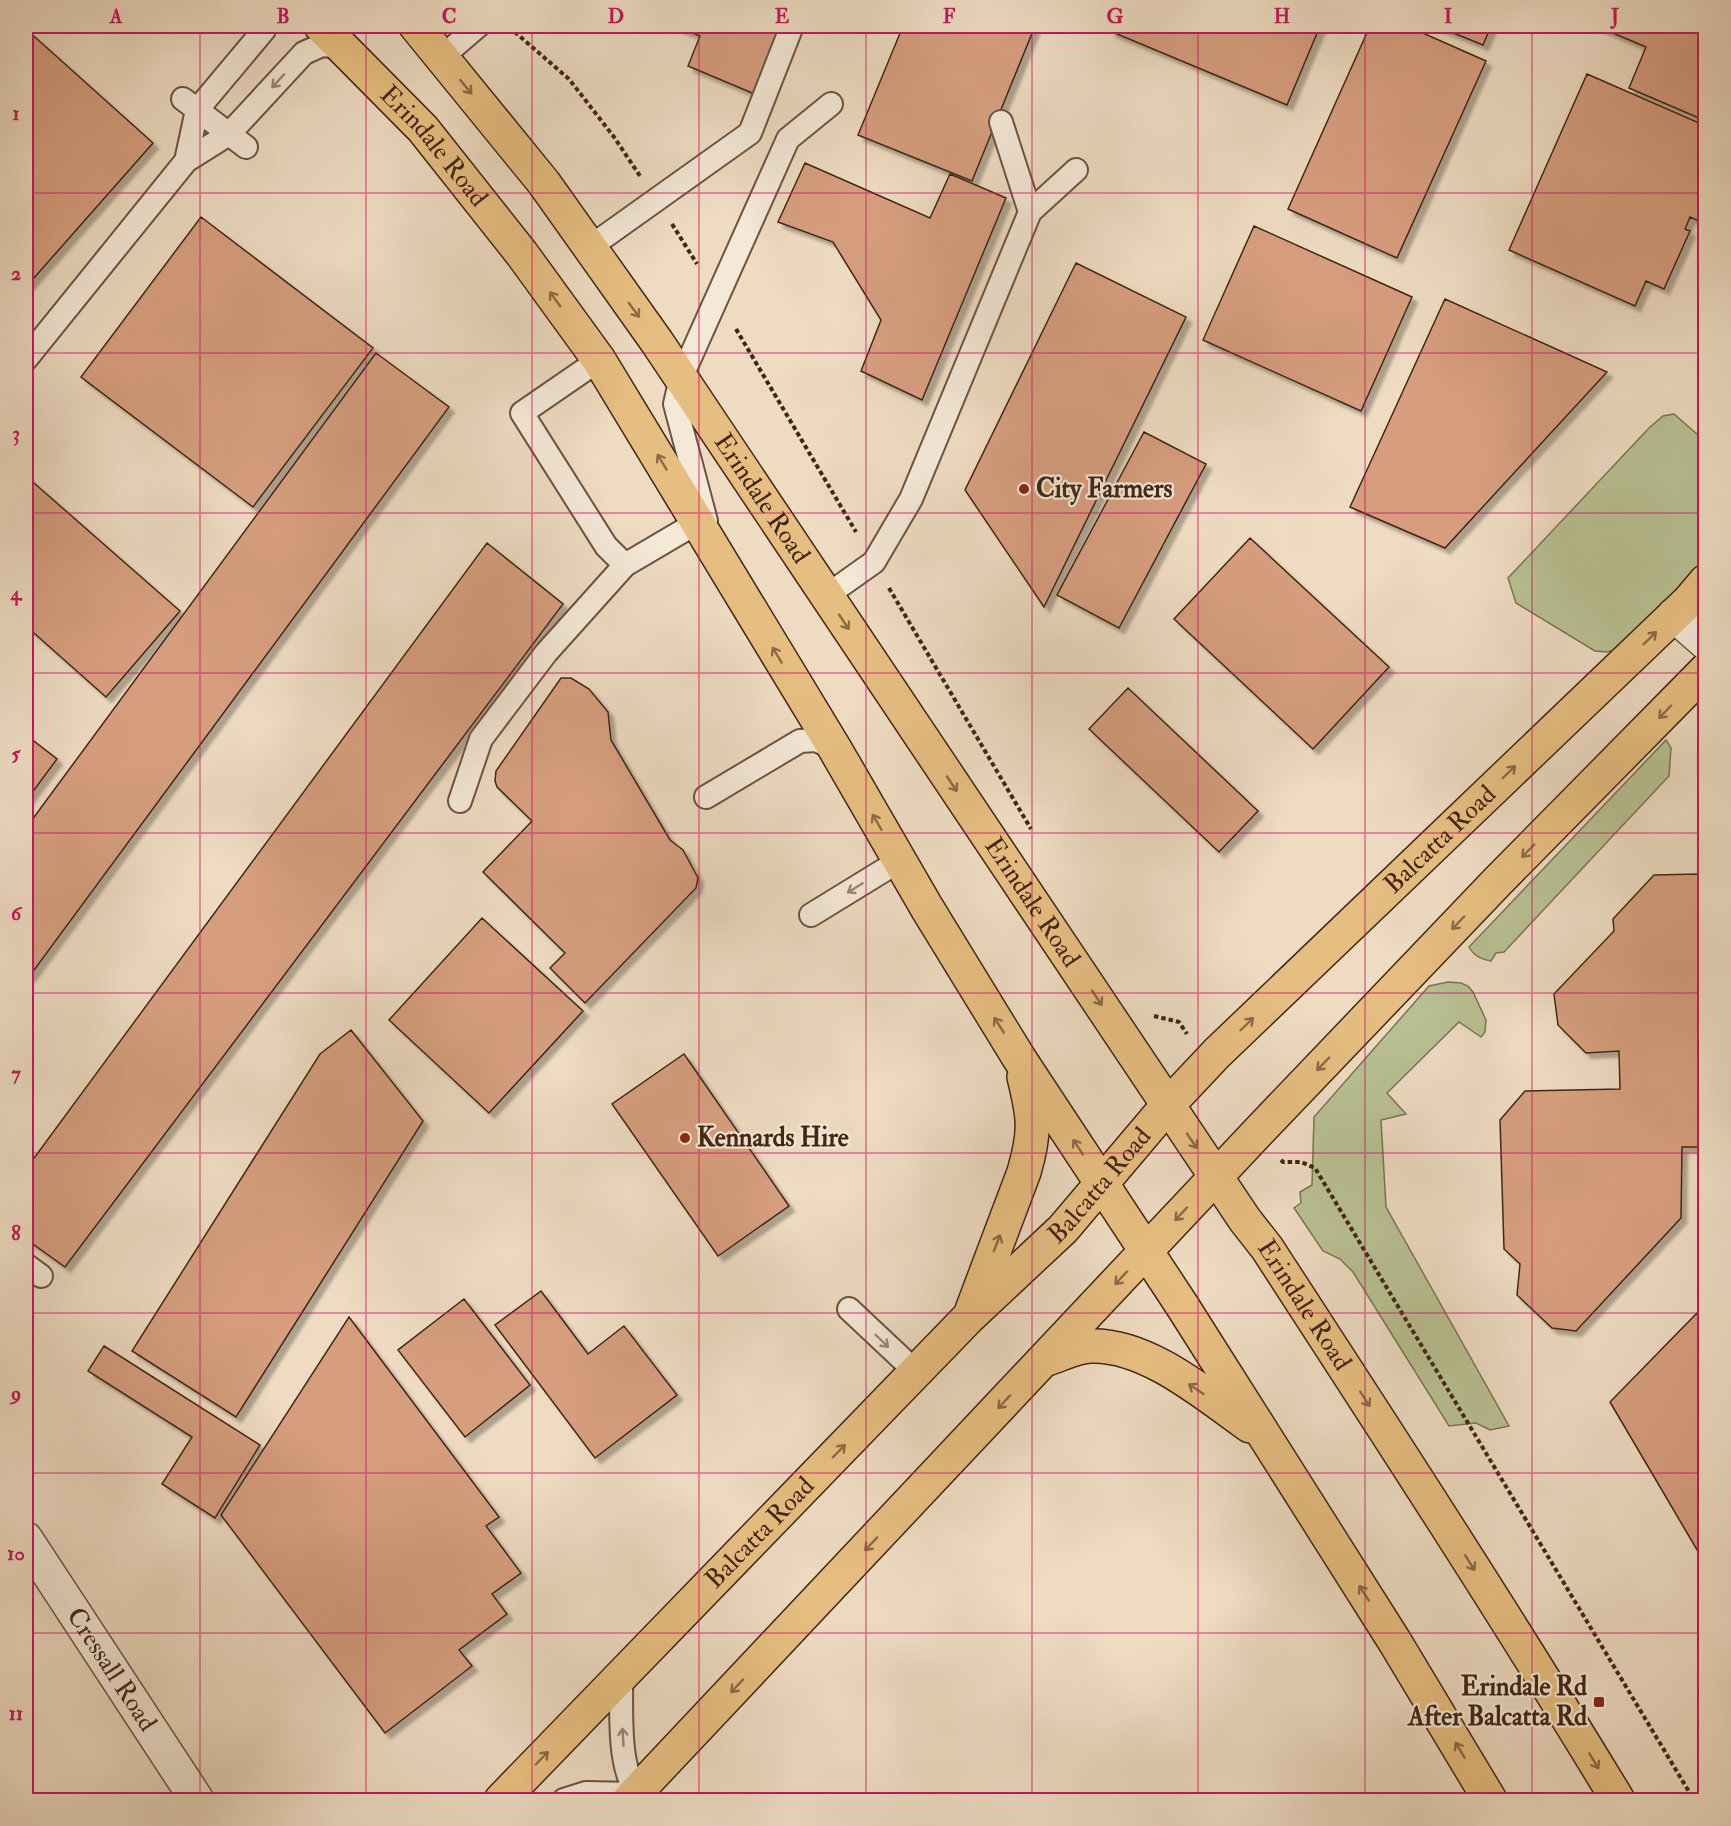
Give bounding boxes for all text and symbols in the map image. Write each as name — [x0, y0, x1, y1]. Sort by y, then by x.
text: A — [109, 4, 123, 29]
text: B — [276, 4, 290, 29]
text: C — [442, 4, 456, 29]
text: D — [608, 4, 624, 29]
text: E — [775, 4, 790, 29]
text: F — [943, 4, 956, 29]
text: G — [1107, 4, 1124, 29]
text: H — [1274, 4, 1290, 29]
text: I — [1444, 4, 1452, 29]
text: J — [1610, 4, 1619, 29]
one-way arrow — [272, 73, 286, 88]
street label: Erindale Road — [373, 79, 495, 213]
one-way arrow — [460, 79, 473, 95]
text: 1 — [12, 101, 20, 126]
text: 2 — [11, 261, 21, 286]
one-way arrow — [549, 292, 561, 308]
one-way arrow — [628, 301, 640, 317]
text: 3 — [12, 421, 20, 446]
street label: Erindale Road — [707, 428, 817, 570]
one-way arrow — [656, 454, 668, 471]
place label: City Farmers — [1036, 473, 1173, 506]
marker: City Farmers — [1017, 482, 1031, 496]
text: 4 — [10, 581, 23, 606]
one-way arrow — [838, 614, 850, 630]
one-way arrow — [1643, 630, 1658, 645]
one-way arrow — [771, 647, 783, 664]
one-way arrow — [1657, 704, 1672, 719]
text: 5 — [12, 741, 22, 766]
one-way arrow — [1502, 765, 1517, 779]
one-way arrow — [947, 775, 959, 792]
street label: Balcatta Road — [1377, 778, 1503, 900]
one-way arrow — [870, 814, 882, 831]
street label: Erindale Road — [977, 831, 1087, 974]
one-way arrow — [1521, 843, 1535, 858]
one-way arrow — [847, 883, 864, 895]
text: 6 — [11, 901, 23, 926]
one-way arrow — [1450, 916, 1465, 931]
one-way arrow — [1091, 989, 1103, 1006]
one-way arrow — [1240, 1016, 1255, 1031]
one-way arrow — [993, 1017, 1005, 1034]
one-way arrow — [1316, 1057, 1330, 1072]
text: 7 — [11, 1061, 21, 1086]
street label: Balcatta Road — [1041, 1121, 1158, 1251]
place label: Kennards Hire — [697, 1122, 849, 1154]
marker: Kennards Hire — [678, 1131, 692, 1145]
one-way arrow — [1186, 1132, 1198, 1148]
one-way arrow — [1072, 1139, 1084, 1156]
one-way arrow — [1174, 1206, 1188, 1221]
text: 8 — [11, 1221, 21, 1246]
one-way arrow — [992, 1234, 1003, 1253]
street label: Erindale Road — [1250, 1234, 1358, 1377]
one-way arrow — [1115, 1270, 1129, 1285]
one-way arrow — [875, 1333, 890, 1348]
text: 9 — [9, 1381, 21, 1406]
one-way arrow — [1188, 1383, 1205, 1395]
one-way arrow — [1359, 1390, 1371, 1407]
one-way arrow — [997, 1395, 1012, 1410]
one-way arrow — [832, 1444, 846, 1459]
street label: Balcatta Road — [699, 1470, 821, 1595]
one-way arrow — [863, 1537, 878, 1552]
text: 10 — [7, 1541, 25, 1566]
one-way arrow — [1464, 1555, 1476, 1571]
one-way arrow — [1357, 1584, 1370, 1601]
street label: Cressall Road — [59, 1602, 164, 1737]
place label: Erindale Rd After Balcatta Rd — [1407, 1671, 1587, 1733]
one-way arrow — [730, 1678, 744, 1693]
marker: Erindale Rd After Balcatta Rd — [1592, 1695, 1606, 1709]
text: 11 — [9, 1701, 23, 1726]
one-way arrow — [617, 1728, 628, 1748]
one-way arrow — [1454, 1742, 1466, 1759]
one-way arrow — [535, 1751, 549, 1766]
one-way arrow — [1589, 1752, 1601, 1769]

